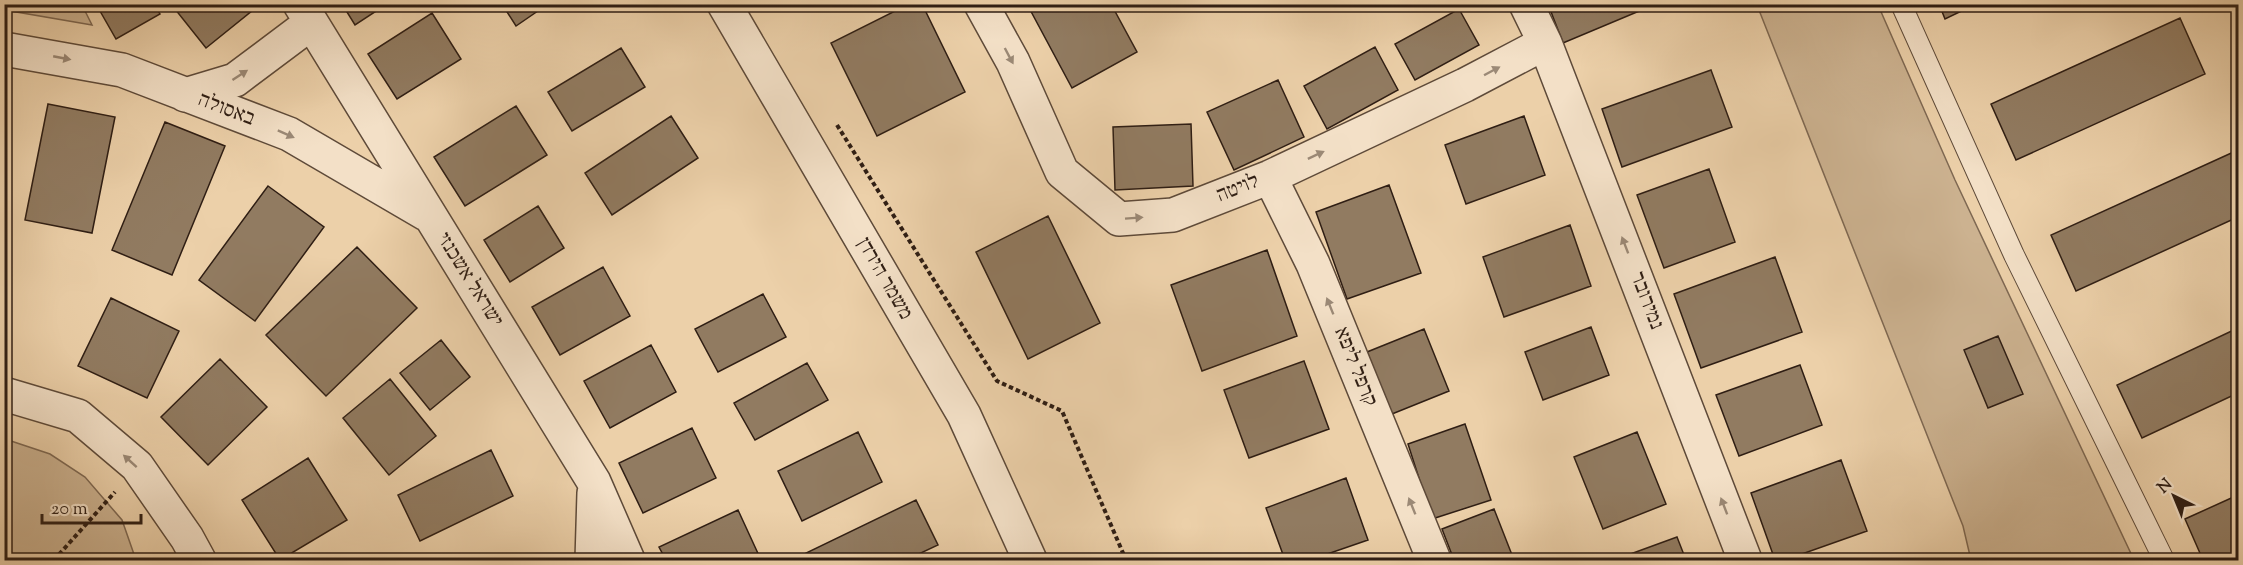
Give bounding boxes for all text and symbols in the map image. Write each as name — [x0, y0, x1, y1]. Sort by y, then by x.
one-way arrow — [1004, 47, 1014, 64]
one-way arrow — [53, 54, 72, 63]
one-way arrow — [1484, 66, 1501, 76]
one-way arrow — [232, 70, 248, 81]
street label: באסולה — [193, 85, 259, 135]
one-way arrow — [277, 129, 294, 138]
one-way arrow — [1308, 150, 1325, 159]
street label: לויטה — [1212, 167, 1264, 211]
one-way arrow — [1124, 213, 1143, 222]
street label: ישראל אשכנזי — [428, 227, 510, 333]
street label: משמר הירדן — [848, 232, 920, 326]
one-way arrow — [1619, 236, 1629, 254]
street label: נמירובר — [1621, 268, 1671, 334]
one-way arrow — [1325, 297, 1335, 315]
street label: קרפל ליפא — [1325, 323, 1385, 411]
one-way arrow — [123, 455, 138, 468]
north arrow — [2144, 466, 2204, 526]
text: N — [2153, 474, 2178, 500]
scale bar — [42, 487, 141, 525]
text: 20 m — [51, 497, 88, 523]
one-way arrow — [1407, 497, 1417, 515]
one-way arrow — [1719, 497, 1729, 515]

